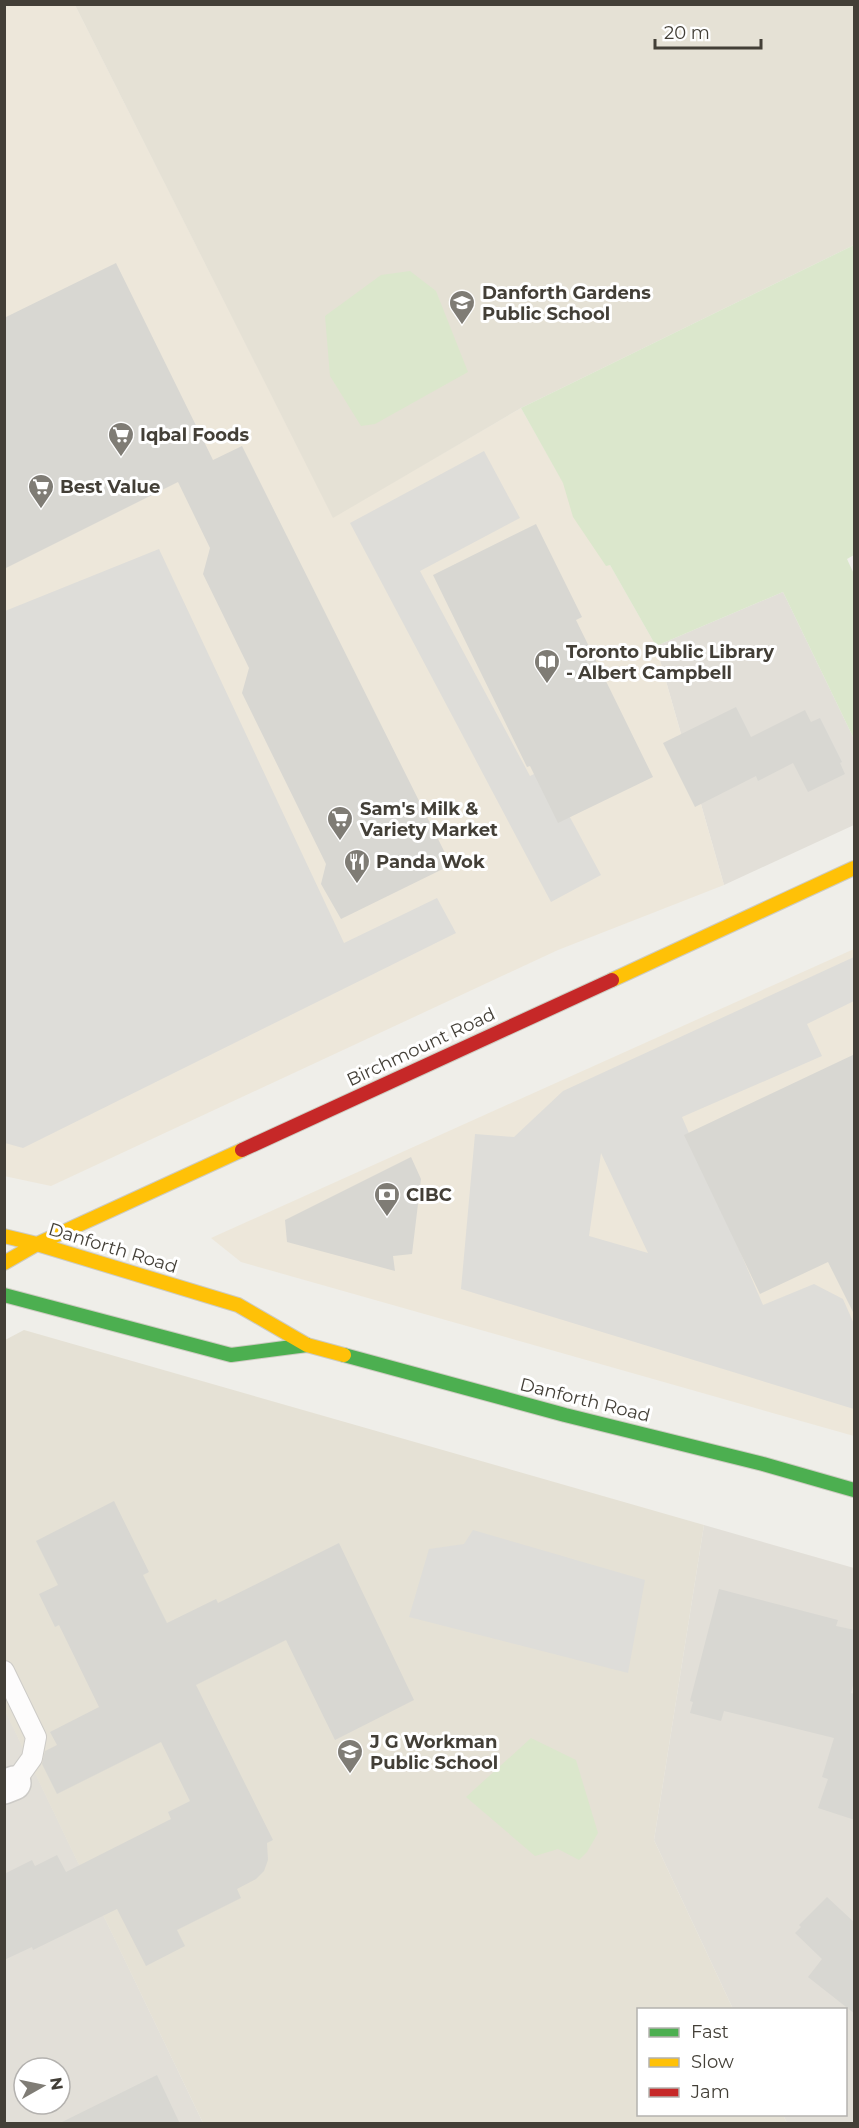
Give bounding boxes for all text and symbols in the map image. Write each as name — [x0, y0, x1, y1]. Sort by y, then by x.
scale bar — [655, 12, 762, 50]
text: 20 m — [664, 22, 710, 44]
place label: Danforth Gardens Public School — [482, 282, 651, 325]
school or university icon: Danforth Gardens Public School — [447, 288, 477, 326]
supermarket icon: Iqbal Foods — [106, 420, 136, 458]
place label: Iqbal Foods — [140, 424, 249, 446]
supermarket icon: Best Value — [26, 472, 56, 510]
place label: Best Value — [60, 476, 160, 498]
place label: Toronto Public Library - Albert Campbell — [566, 641, 774, 684]
library icon: Toronto Public Library - Albert Campbell — [532, 647, 562, 685]
place label: Sam's Milk & Variety Market — [359, 798, 498, 841]
supermarket icon: Sam's Milk & Variety Market — [325, 804, 355, 842]
restaurant icon: Panda Wok — [342, 847, 372, 885]
place label: Panda Wok — [376, 851, 485, 873]
street label: Birchmount Road — [343, 1003, 499, 1091]
bank icon: CIBC — [372, 1180, 402, 1218]
place label: CIBC — [406, 1184, 452, 1206]
street label: Danforth Road — [46, 1218, 180, 1278]
street label: Danforth Road — [518, 1373, 652, 1427]
place label: J G Workman Public School — [369, 1731, 498, 1774]
school or university icon: J G Workman Public School — [335, 1737, 365, 1775]
legend — [637, 2008, 847, 2116]
text: Fast — [691, 2021, 729, 2043]
text: Slow — [691, 2051, 734, 2073]
north arrow — [12, 2056, 72, 2116]
text: N — [46, 2076, 67, 2092]
text: Jam — [690, 2081, 730, 2103]

